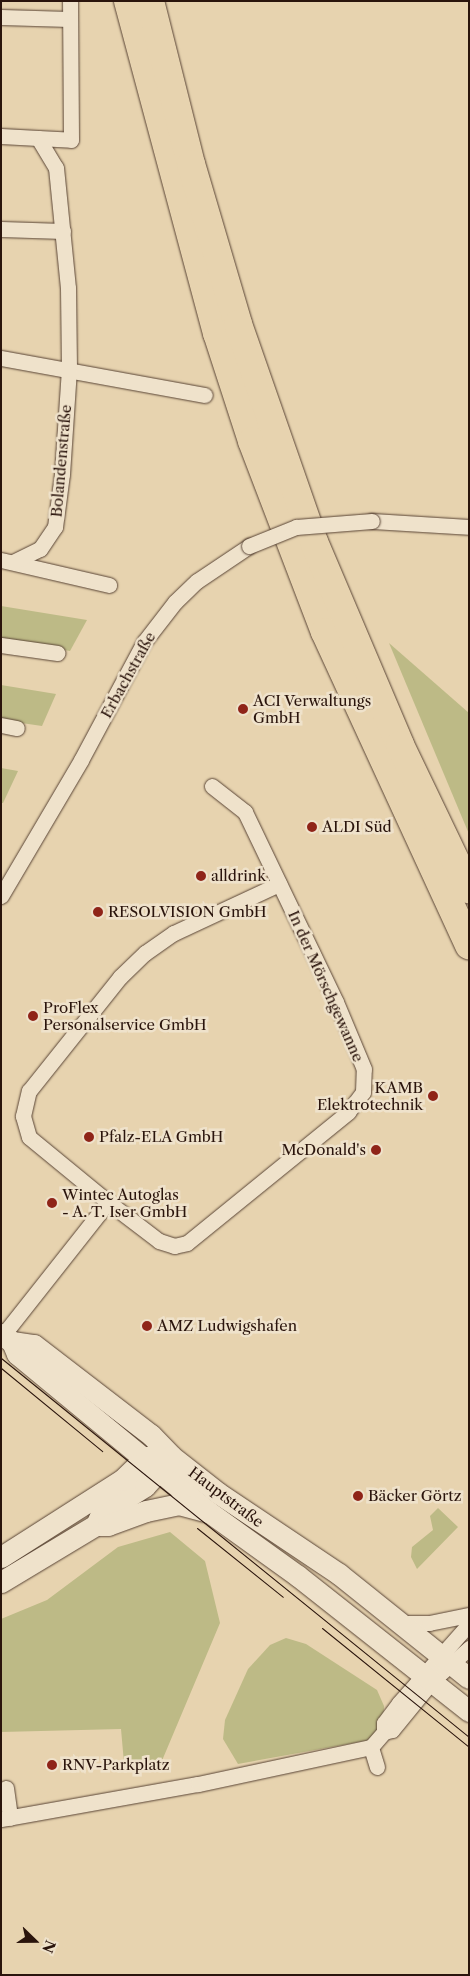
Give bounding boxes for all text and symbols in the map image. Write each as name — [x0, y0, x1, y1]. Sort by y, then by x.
street label: Bolandenstraße — [47, 404, 75, 518]
street label: Erbachstraße — [97, 629, 159, 721]
place label: ACI Verwaltungs GmbH — [253, 691, 372, 726]
marker: ACI Verwaltungs GmbH — [237, 703, 249, 715]
place label: ALDI Süd — [322, 818, 392, 836]
marker: ALDI Süd — [306, 821, 318, 833]
place label: alldrink — [211, 867, 266, 885]
marker: alldrink — [195, 870, 207, 882]
place label: RESOLVISION GmbH — [108, 903, 266, 921]
marker: RESOLVISION GmbH — [92, 906, 104, 918]
street label: In der Mörschgewanne — [284, 907, 368, 1065]
place label: ProFlex Personalservice GmbH — [43, 998, 207, 1033]
marker: ProFlex Personalservice GmbH — [27, 1010, 39, 1022]
place label: KAMB Elektrotechnik — [317, 1078, 423, 1113]
marker: KAMB Elektrotechnik — [427, 1090, 439, 1102]
place label: Pfalz-ELA GmbH — [99, 1128, 224, 1146]
marker: Pfalz-ELA GmbH — [83, 1131, 95, 1143]
place label: McDonald's — [281, 1141, 366, 1159]
marker: McDonald's — [370, 1144, 382, 1156]
place label: Wintec Autoglas - A. T. Iser GmbH — [62, 1185, 189, 1220]
marker: Wintec Autoglas - A. T. Iser GmbH — [46, 1197, 58, 1209]
place label: AMZ Ludwigshafen — [157, 1317, 297, 1335]
marker: AMZ Ludwigshafen — [141, 1320, 153, 1332]
street label: Hauptstraße — [185, 1463, 267, 1531]
place label: Bäcker Görtz — [368, 1487, 462, 1505]
marker: Bäcker Görtz — [352, 1490, 364, 1502]
place label: RNV-Parkplatz — [62, 1756, 169, 1774]
marker: RNV-Parkplatz — [46, 1759, 58, 1771]
north arrow — [10, 1916, 60, 1966]
text: N — [38, 1938, 60, 1956]

